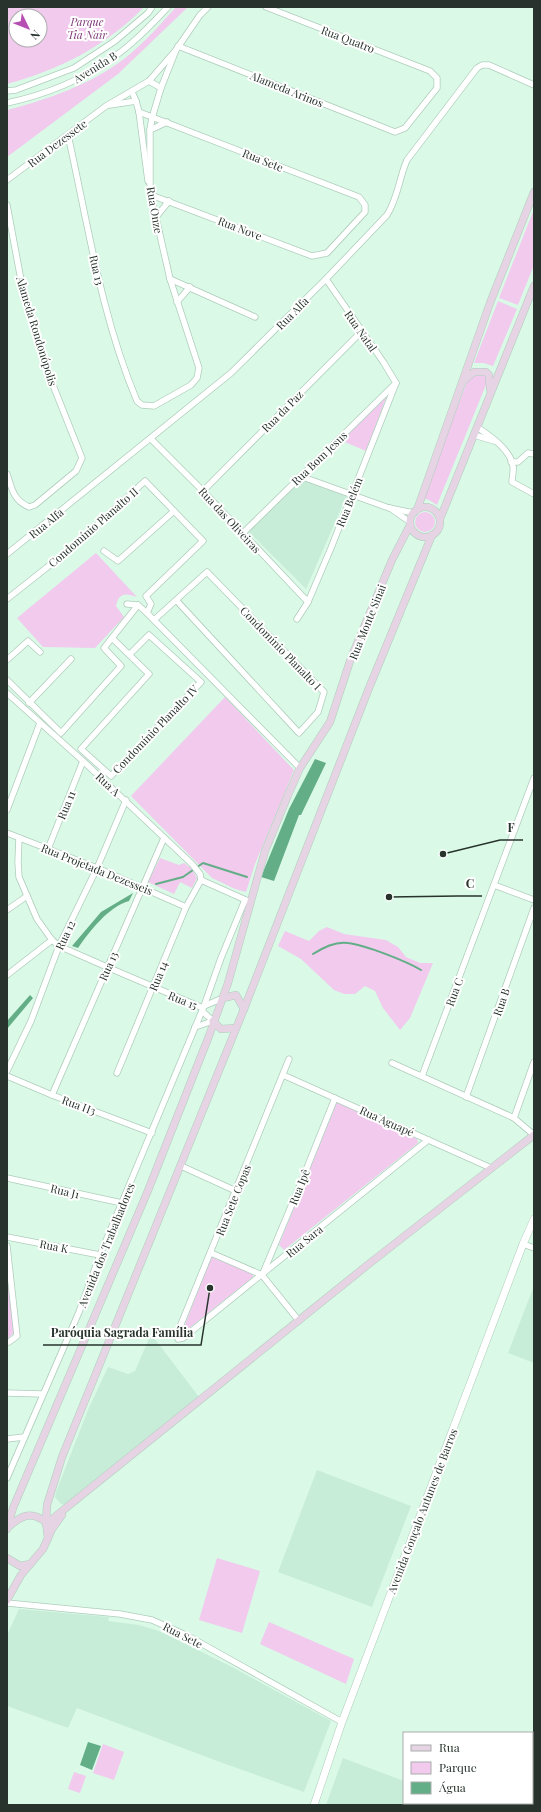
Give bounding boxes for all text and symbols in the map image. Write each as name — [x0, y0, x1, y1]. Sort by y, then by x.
north arrow — [8, 8, 48, 48]
park label: Parque Tia Nair — [67, 14, 107, 42]
street label: Rua Quatro — [319, 22, 377, 56]
text: N — [27, 27, 44, 43]
street label: Avenida B — [69, 48, 120, 87]
street label: Alameda Arinos — [247, 67, 326, 111]
street label: Rua Dezessete — [24, 115, 90, 170]
street label: Rua Sete — [240, 145, 286, 175]
street label: Rua Onze — [144, 185, 167, 235]
street label: Rua Nove — [216, 213, 265, 243]
street label: Rua 13 — [86, 253, 108, 287]
street label: Alameda Rondonópolis — [13, 273, 61, 388]
street label: Rua Alfa — [272, 293, 312, 333]
street label: Rua Natal — [341, 307, 381, 355]
street label: Rua da Paz — [258, 387, 306, 435]
street label: Rua Bom Jesus — [288, 427, 350, 488]
street label: Rua Belém — [332, 475, 366, 529]
street label: Condomínio Planalto II — [45, 484, 141, 570]
street label: Rua das Oliveiras — [196, 484, 264, 556]
street label: Rua Alfa — [26, 504, 67, 542]
street label: Rua Monte Sinai — [345, 582, 389, 662]
street label: Condomínio Planalto I — [237, 603, 325, 693]
street label: Condomínio Planalto IV — [109, 681, 201, 777]
street label: Rua A — [93, 769, 123, 799]
street label: Rua 11 — [53, 788, 79, 822]
callout: F — [500, 816, 523, 840]
text: F — [507, 819, 515, 835]
street label: Rua Projetada Dezesseis — [39, 840, 155, 898]
callout: C — [458, 872, 482, 896]
text: C — [466, 875, 474, 891]
street label: Rua 12 — [52, 918, 78, 952]
street label: Rua 13 — [95, 949, 121, 983]
street label: Rua 14 — [145, 958, 171, 993]
street label: Rua C — [442, 976, 466, 1008]
street label: Rua B — [489, 986, 513, 1018]
street label: Rua 15 — [166, 987, 200, 1013]
street label: Rua H3 — [60, 1092, 98, 1118]
street label: Rua Aguapé — [358, 1102, 417, 1140]
street label: Rua Sete Copas — [212, 1162, 254, 1238]
street label: Rua Ipê — [285, 1167, 313, 1207]
street label: Rua J1 — [49, 1180, 81, 1202]
street label: Avenida dos Trabalhadores — [74, 1180, 138, 1311]
street label: Rua Sara — [282, 1221, 326, 1260]
street label: Rua K — [38, 1236, 70, 1256]
callout: Paróquia Sagrada Família — [43, 1321, 201, 1345]
text: Paróquia Sagrada Família — [51, 1324, 194, 1340]
street label: Avenida Gonçalo Antunes de Barros — [383, 1426, 461, 1597]
street label: Rua Sete — [161, 1619, 206, 1652]
legend — [403, 1732, 533, 1804]
text: Rua — [439, 1739, 460, 1755]
text: Parque — [439, 1759, 477, 1775]
text: Água — [438, 1779, 466, 1795]

